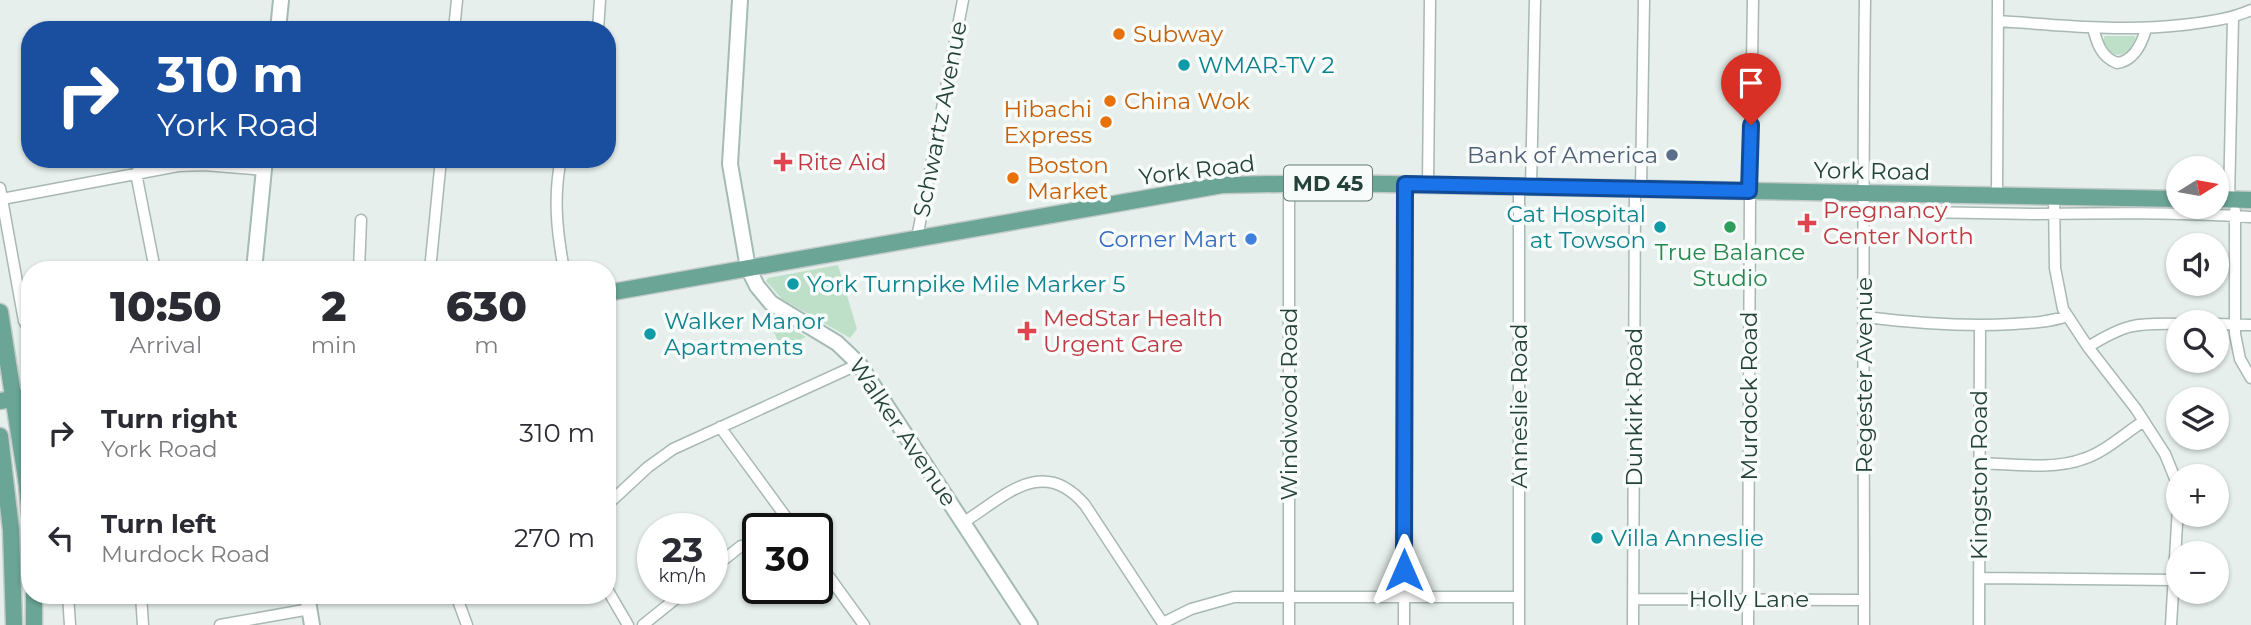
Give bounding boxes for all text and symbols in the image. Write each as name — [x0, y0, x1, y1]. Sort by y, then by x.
street label: Schwartz Avenue — [907, 19, 973, 219]
place label: Subway — [1133, 20, 1224, 48]
marker: Subway — [1111, 26, 1127, 42]
text: 310 m — [157, 45, 304, 104]
icon: right — [42, 49, 133, 140]
place label: WMAR-TV 2 — [1198, 51, 1335, 79]
pin — [1721, 53, 1781, 125]
marker: WMAR-TV 2 — [1176, 57, 1192, 73]
icon: arrive — [1732, 64, 1770, 102]
place label: China Wok — [1124, 87, 1250, 115]
marker: China Wok — [1102, 93, 1118, 109]
place label: Hibachi Express — [1004, 95, 1092, 149]
text: York Road — [157, 105, 319, 144]
marker: Hibachi Express — [1098, 114, 1114, 130]
place label: Bank of America — [1467, 141, 1658, 169]
marker: Bank of America — [1664, 147, 1680, 163]
place label: Rite Aid — [797, 148, 887, 176]
street label: York Road — [1137, 149, 1257, 191]
place label: Boston Market — [1027, 151, 1109, 205]
marker: Rite Aid — [775, 154, 791, 170]
street label: York Road — [1813, 156, 1931, 186]
north arrow — [2166, 156, 2230, 219]
map controls — [2166, 156, 2229, 604]
road number: MD 45 — [1284, 166, 1372, 200]
marker: Boston Market — [1005, 170, 1021, 186]
place label: Pregnancy Center North — [1823, 196, 1974, 250]
place label: Cat Hospital at Towson — [1506, 200, 1646, 254]
marker: Pregnancy Center North — [1797, 213, 1817, 233]
marker: Cat Hospital at Towson — [1652, 219, 1668, 235]
marker: True Balance Studio — [1722, 219, 1738, 235]
place label: Corner Mart — [1099, 225, 1237, 253]
marker: Corner Mart — [1243, 231, 1259, 247]
button: sound — [2166, 233, 2229, 296]
place label: True Balance Studio — [1655, 238, 1805, 292]
place label: York Turnpike Mile Marker 5 — [807, 270, 1126, 298]
marker: York Turnpike Mile Marker 5 — [785, 276, 801, 292]
street label: Regester Avenue — [1850, 277, 1878, 473]
text: 10:50 — [110, 280, 222, 332]
text: 2 — [321, 280, 346, 332]
text: 630 — [446, 280, 527, 332]
place label: MedStar Health Urgent Care — [1043, 304, 1223, 358]
place label: Walker Manor Apartments — [664, 307, 825, 361]
street label: Windwood Road — [1275, 308, 1303, 500]
button: search — [2166, 310, 2229, 373]
street label: Murdock Road — [1735, 311, 1763, 481]
marker: MedStar Health Urgent Care — [1017, 321, 1037, 341]
street label: Anneslie Road — [1505, 323, 1533, 489]
marker: Walker Manor Apartments — [642, 326, 658, 342]
street label: Dunkirk Road — [1620, 328, 1648, 486]
text: Arrival — [130, 331, 202, 359]
text: min — [311, 331, 357, 359]
text: m — [474, 331, 499, 359]
street label: Walker Avenue — [843, 352, 963, 512]
button: layers — [2166, 387, 2229, 450]
street label: Kingston Road — [1965, 390, 1993, 560]
text: Turn right — [101, 403, 237, 435]
icon: right — [42, 414, 80, 452]
text: 310 m — [519, 417, 595, 449]
text: York Road — [101, 435, 218, 463]
button: + — [2166, 464, 2229, 527]
text: Turn left — [101, 508, 217, 540]
speed limit sign: 30 — [742, 513, 833, 604]
icon: left — [42, 519, 80, 557]
text: 270 m — [514, 522, 595, 554]
place label: Villa Anneslie — [1611, 524, 1764, 552]
text: 23 — [662, 528, 703, 571]
marker: Villa Anneslie — [1589, 530, 1605, 546]
position arrow — [1367, 533, 1441, 607]
text: Murdock Road — [101, 540, 270, 568]
button: − — [2166, 541, 2229, 604]
text: km/h — [658, 565, 707, 587]
street label: Holly Lane — [1689, 585, 1809, 613]

